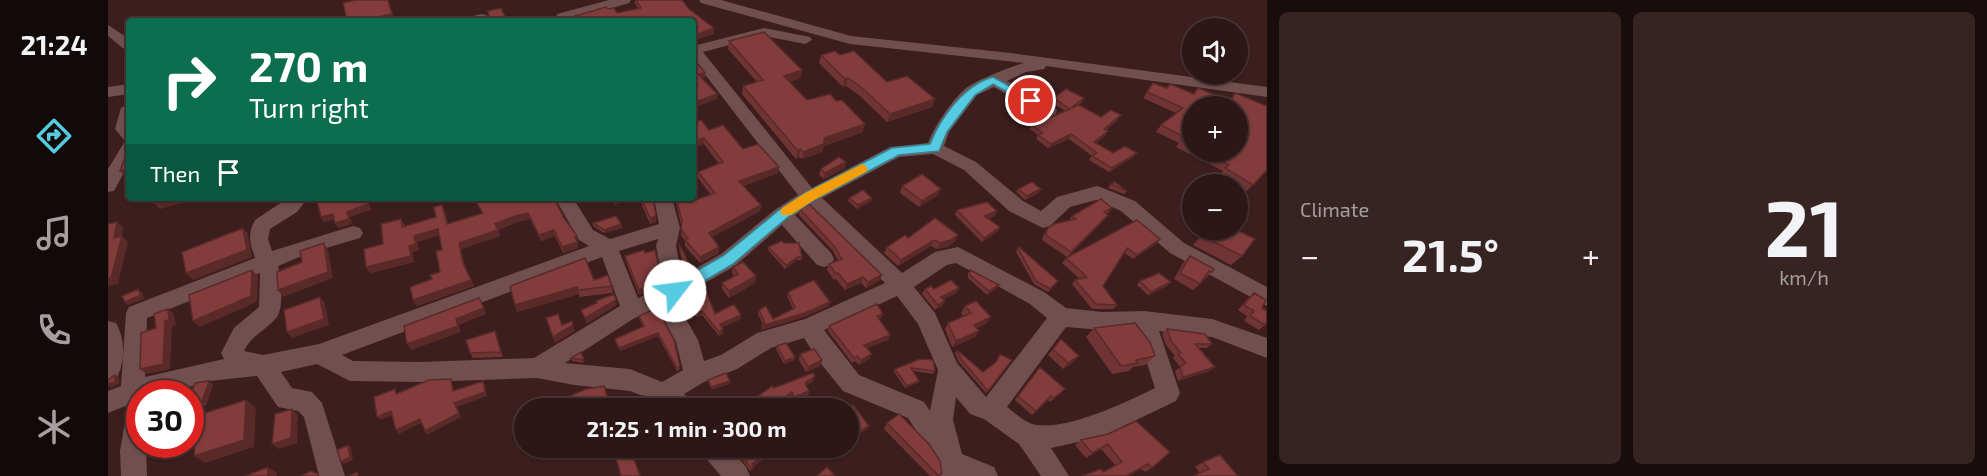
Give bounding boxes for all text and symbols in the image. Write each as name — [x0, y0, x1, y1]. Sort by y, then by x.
map controls — [1182, 18, 1248, 240]
button: sound — [1182, 18, 1248, 84]
text: 21:24 — [20, 28, 88, 60]
text: 270 m — [249, 40, 368, 90]
icon: right — [150, 42, 228, 120]
pin — [1005, 75, 1056, 126]
icon: arrive — [1014, 84, 1047, 117]
text: Turn right — [249, 91, 369, 123]
button: + — [1182, 96, 1248, 162]
icon: directions — [33, 115, 75, 157]
icon: arrive — [212, 156, 245, 189]
text: Then — [150, 160, 200, 186]
button: − — [1182, 174, 1248, 240]
text: 21 — [1764, 179, 1844, 273]
text: Climate — [1300, 197, 1369, 221]
icon: music — [33, 212, 75, 254]
text: 21.5° — [1402, 227, 1499, 281]
text: − — [1300, 235, 1319, 275]
text: + — [1582, 235, 1600, 275]
position arrow — [643, 259, 707, 323]
text: km/h — [1779, 265, 1829, 289]
icon: phone — [33, 309, 75, 351]
speed limit sign: 30 — [126, 380, 204, 458]
icon: climate — [33, 406, 75, 448]
text: 21:25 · 1 min · 300 m — [586, 415, 787, 441]

